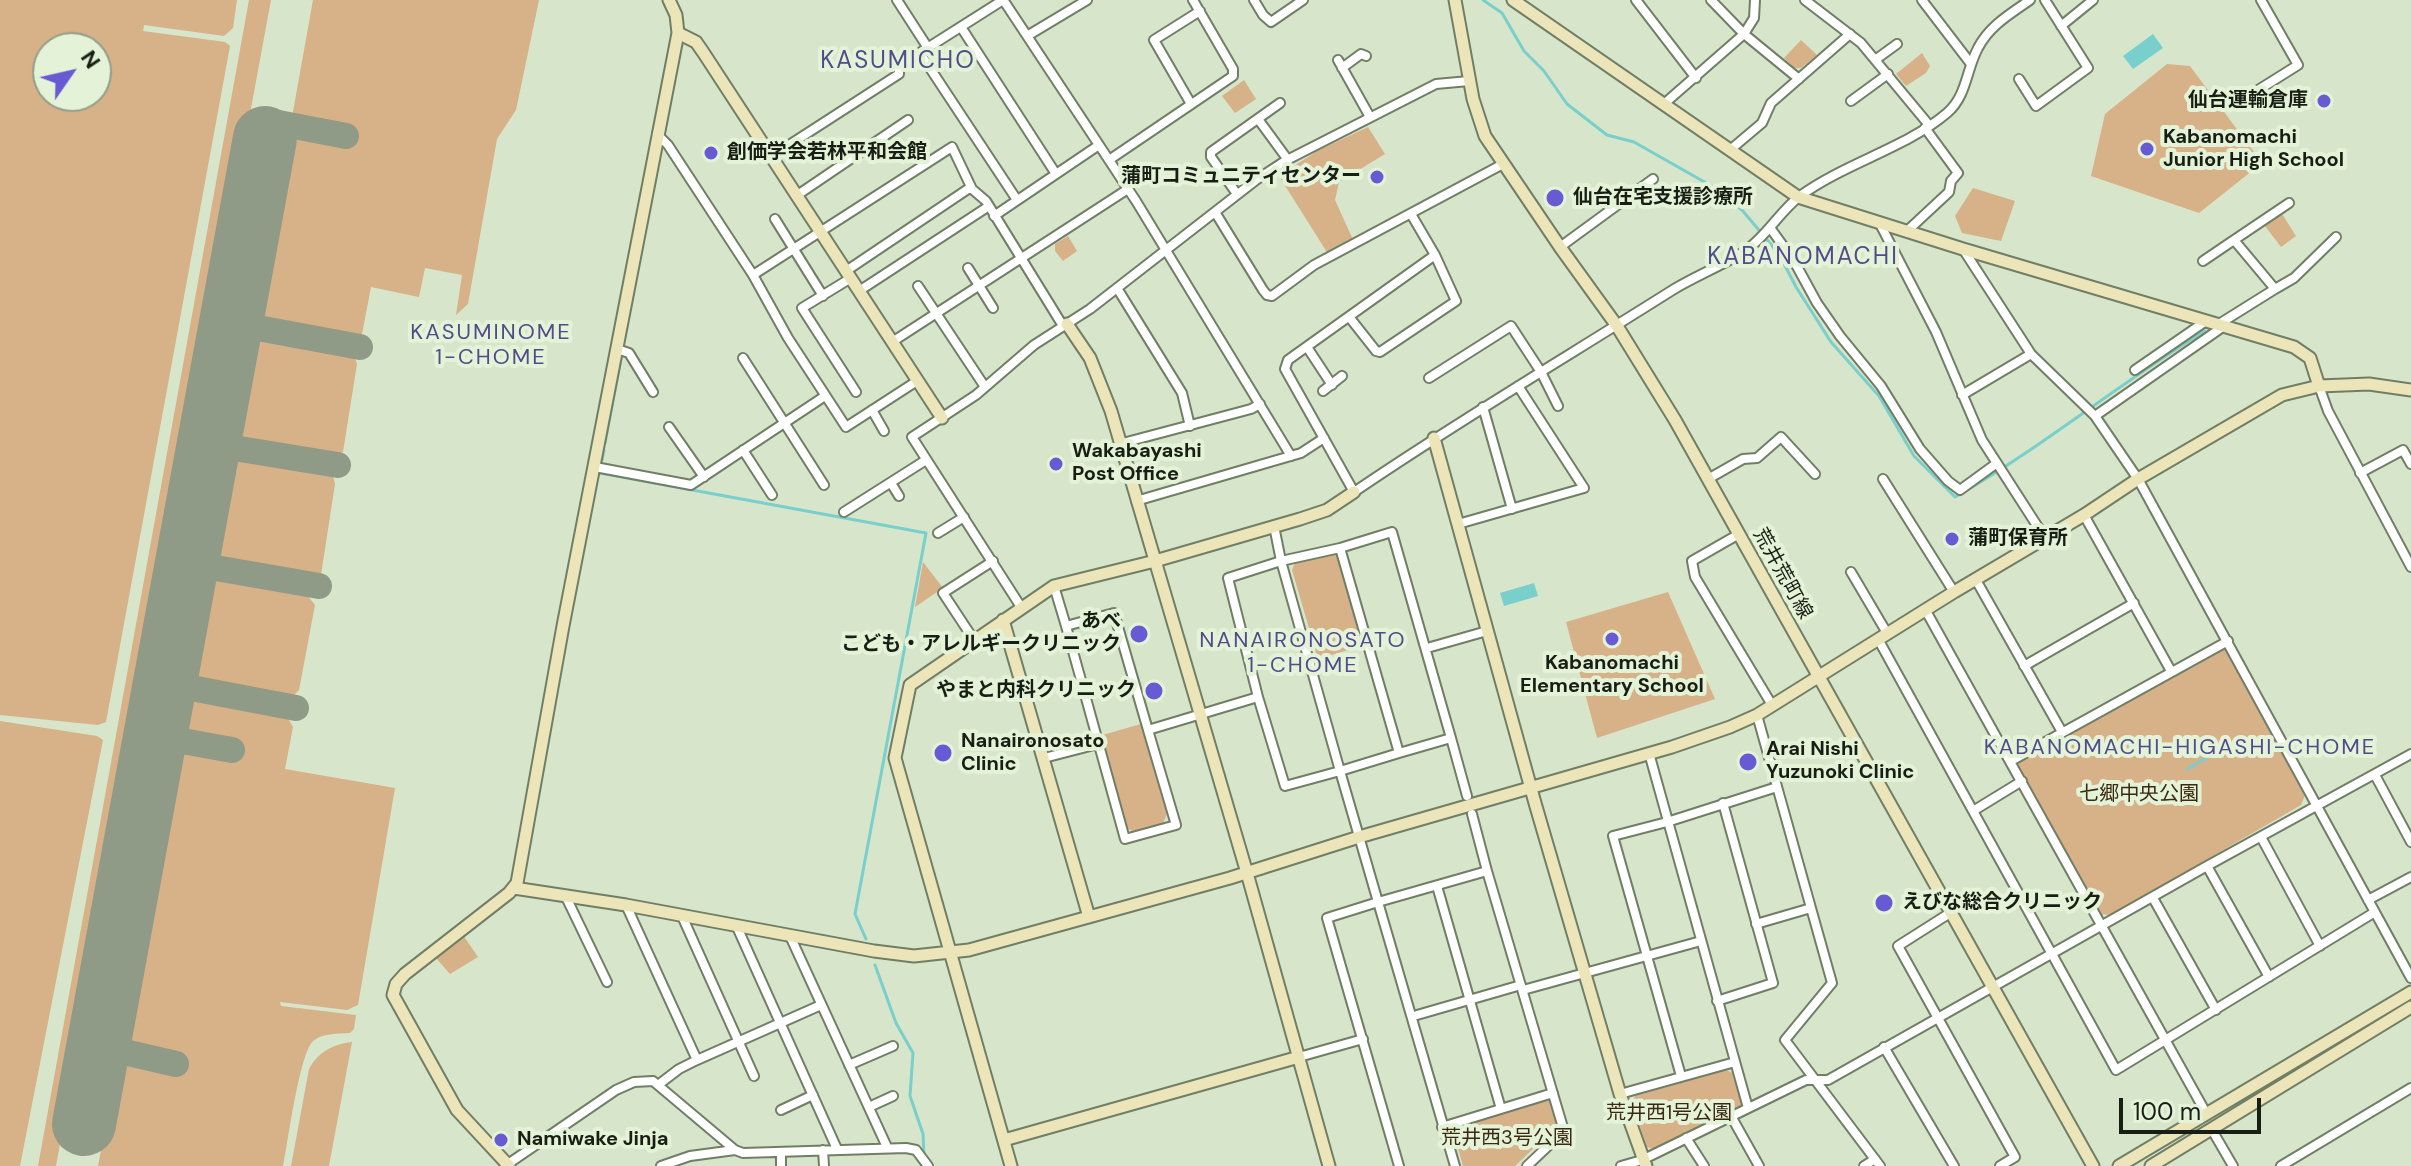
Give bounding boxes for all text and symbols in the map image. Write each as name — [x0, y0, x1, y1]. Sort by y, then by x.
north arrow — [32, 32, 112, 112]
text: N — [74, 45, 107, 74]
district label: KASUMICHO — [820, 48, 976, 76]
place label: 仙台運輸倉庫 — [2188, 89, 2308, 113]
marker: 仙台運輸倉庫 — [2315, 92, 2333, 110]
place label: Kabanomachi Junior High School — [2163, 126, 2344, 173]
marker: Kabanomachi Junior High School — [2138, 140, 2156, 158]
place label: 創価学会若林平和会館 — [727, 141, 927, 165]
marker: 創価学会若林平和会館 — [702, 144, 720, 162]
place label: 蒲町コミュニティセンター — [1121, 165, 1361, 189]
marker: 蒲町コミュニティセンター — [1368, 168, 1386, 186]
place label: 仙台在宅支援診療所 — [1573, 186, 1753, 210]
marker: 仙台在宅支援診療所 — [1544, 187, 1566, 209]
district label: KABANOMACHI — [1707, 244, 1899, 272]
district label: KASUMINOME 1-CHOME — [410, 320, 572, 372]
place label: Wakabayashi Post Office — [1072, 440, 1202, 487]
marker: Wakabayashi Post Office — [1047, 455, 1065, 473]
street label: 荒井荒町線 — [1747, 524, 1817, 624]
place label: 蒲町保育所 — [1968, 527, 2068, 551]
marker: 蒲町保育所 — [1943, 530, 1961, 548]
place label: あべ こども・アレルギークリニック — [841, 610, 1121, 657]
marker: あべ こども・アレルギークリニック — [1128, 623, 1150, 645]
district label: NANAIRONOSATO 1-CHOME — [1199, 628, 1407, 680]
marker: Kabanomachi Elementary School — [1603, 630, 1621, 648]
place label: Kabanomachi Elementary School — [1520, 652, 1704, 699]
place label: やまと内科クリニック — [936, 679, 1136, 703]
marker: やまと内科クリニック — [1143, 680, 1165, 702]
place label: Nanaironosato Clinic — [961, 730, 1104, 777]
district label: KABANOMACHI-HIGASHI-CHOME — [1984, 735, 2376, 761]
place label: Arai Nishi Yuzunoki Clinic — [1766, 738, 1914, 785]
marker: Nanaironosato Clinic — [932, 742, 954, 764]
marker: Arai Nishi Yuzunoki Clinic — [1737, 751, 1759, 773]
park label: 七郷中央公園 — [2079, 783, 2199, 807]
place label: えびな総合クリニック — [1902, 891, 2102, 915]
marker: えびな総合クリニック — [1873, 892, 1895, 914]
scale bar — [2123, 1082, 2265, 1132]
text: 100 m — [2133, 1096, 2201, 1127]
park label: 荒井西1号公園 — [1606, 1102, 1732, 1126]
park label: 荒井西3号公園 — [1441, 1127, 1573, 1151]
place label: Namiwake Jinja — [517, 1128, 668, 1152]
marker: Namiwake Jinja — [492, 1131, 510, 1149]

